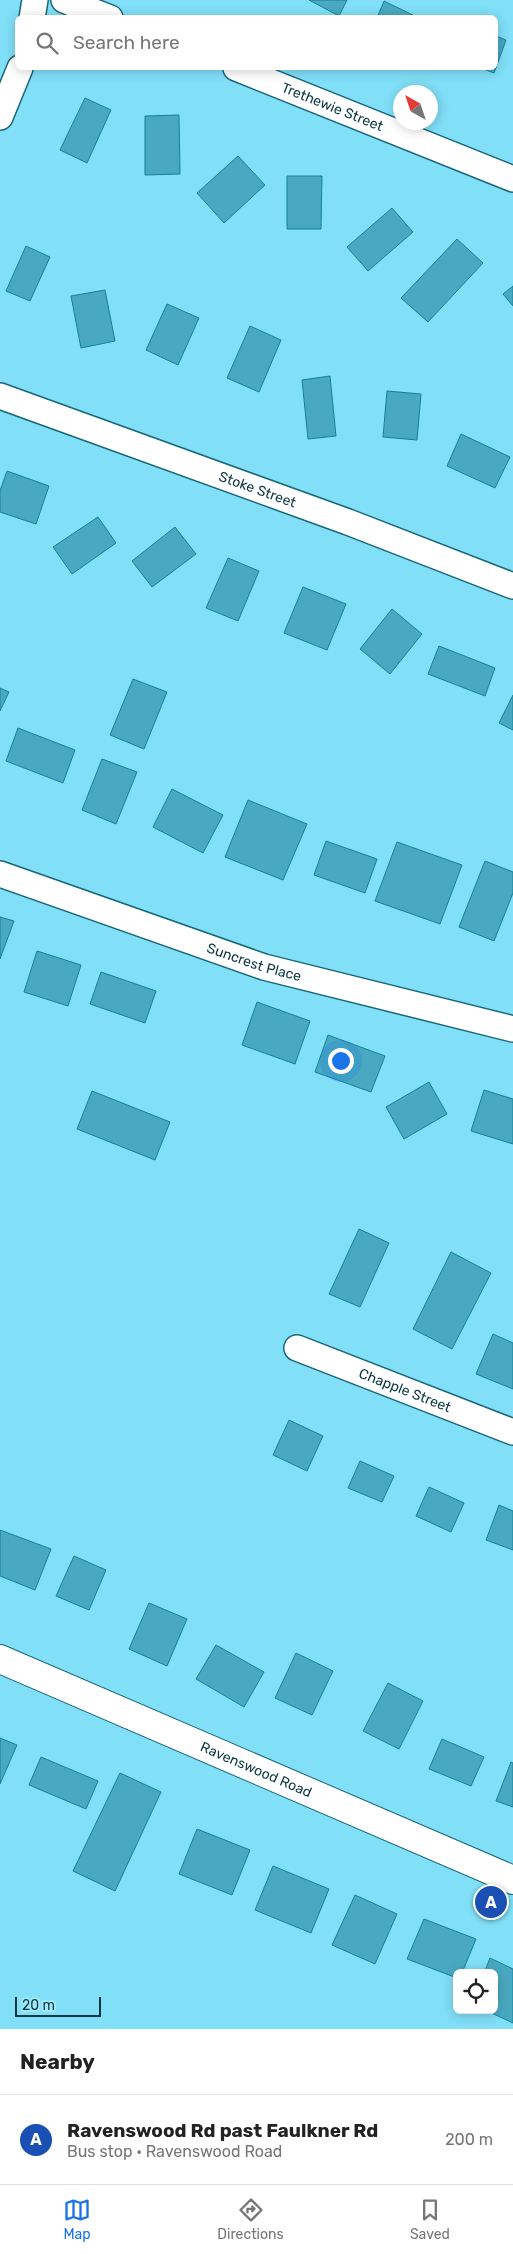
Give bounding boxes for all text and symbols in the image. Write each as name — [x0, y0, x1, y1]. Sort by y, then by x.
search box — [15, 15, 498, 70]
icon: search — [33, 29, 61, 57]
text: Search here — [73, 31, 180, 54]
street label: Trethewie Street — [279, 79, 386, 135]
north arrow — [393, 85, 438, 130]
street label: Stoke Street — [217, 468, 299, 512]
street label: Suncrest Place — [204, 940, 303, 985]
your location — [328, 1048, 354, 1074]
street label: Chapple Street — [356, 1365, 454, 1416]
street label: Ravenswood Road — [198, 1738, 314, 1801]
pin: A — [475, 1883, 507, 1921]
map controls — [453, 1969, 498, 2014]
button: locate — [453, 1969, 498, 2014]
scale bar — [15, 1994, 101, 2017]
text: 20 m — [22, 1997, 55, 2014]
text: Nearby — [20, 2049, 95, 2074]
text: Ravenswood Rd past Faulkner Rd — [67, 2119, 378, 2142]
text: A — [30, 2130, 42, 2149]
text: 200 m — [445, 2130, 493, 2149]
text: Bus stop · Ravenswood Road — [67, 2142, 282, 2161]
tab: Map — [63, 2196, 91, 2243]
tab: Directions — [217, 2196, 284, 2243]
tab: Saved — [410, 2196, 450, 2243]

